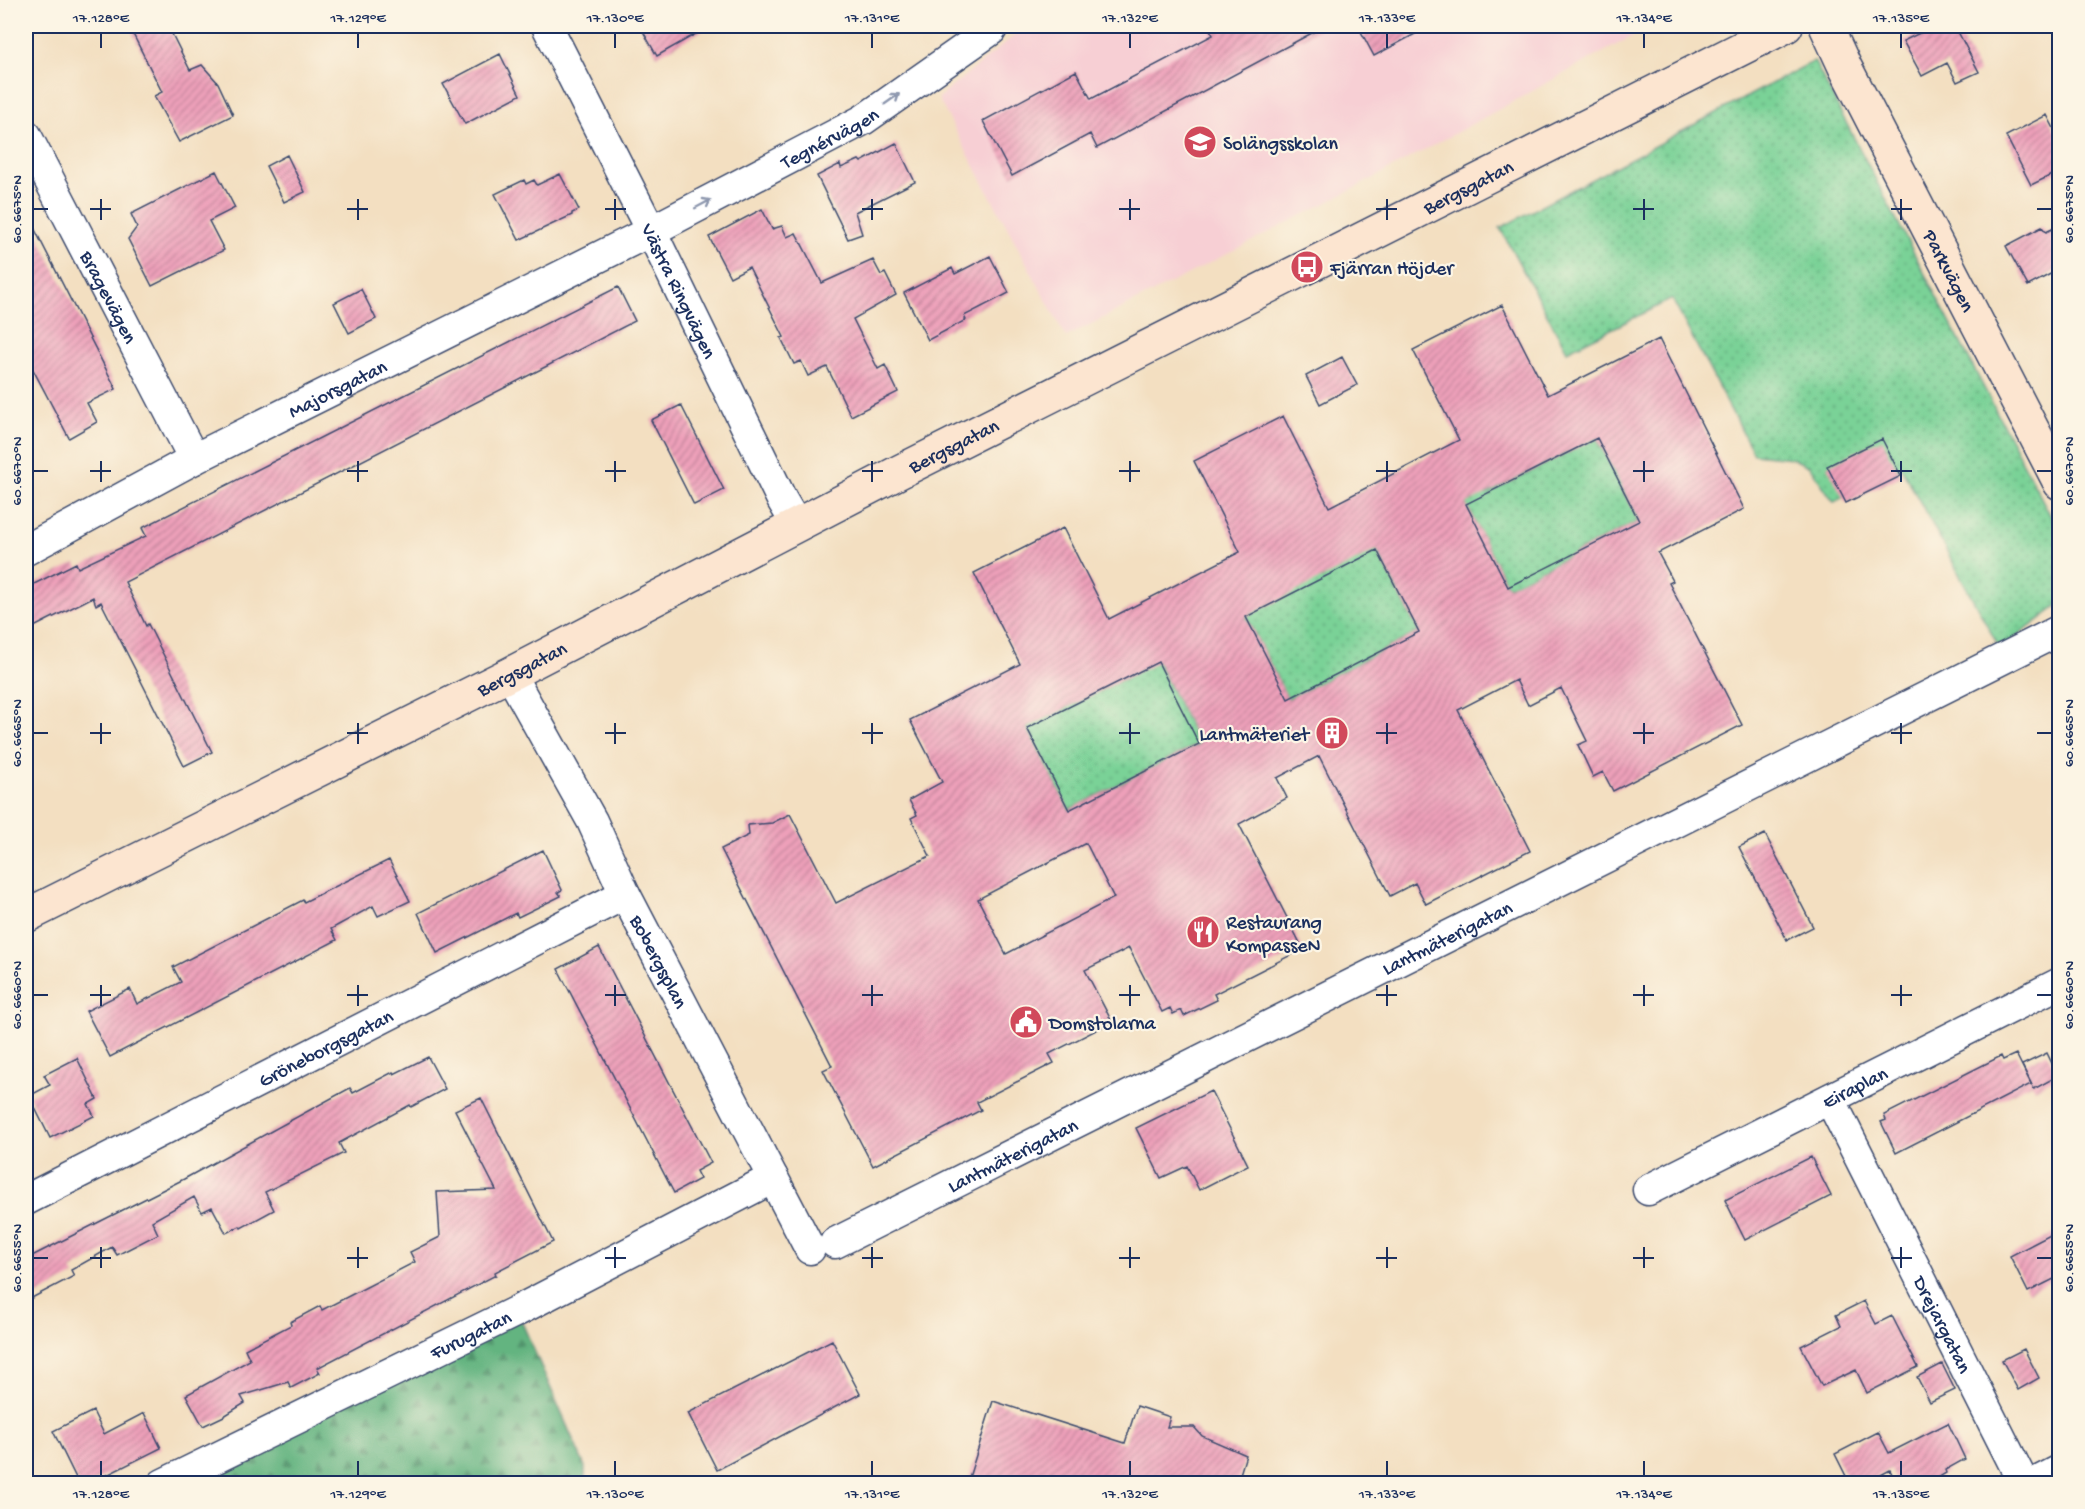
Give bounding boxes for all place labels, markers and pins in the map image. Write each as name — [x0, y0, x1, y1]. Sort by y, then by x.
school or university icon: Solängsskolan — [1182, 124, 1218, 160]
place label: Solängsskolan — [1223, 134, 1339, 157]
bus stop icon: Fjärran Höjder — [1289, 249, 1325, 285]
place label: Fjärran Höjder — [1329, 259, 1455, 282]
building icon: Lantmäteriet — [1314, 715, 1350, 751]
place label: Lantmäteriet — [1199, 725, 1311, 748]
place label: Restaurang KompasseN — [1226, 913, 1322, 959]
restaurant icon: Restaurang KompasseN — [1185, 914, 1221, 950]
public building icon: Domstolarna — [1008, 1004, 1044, 1040]
place label: Domstolarna — [1047, 1014, 1157, 1037]

